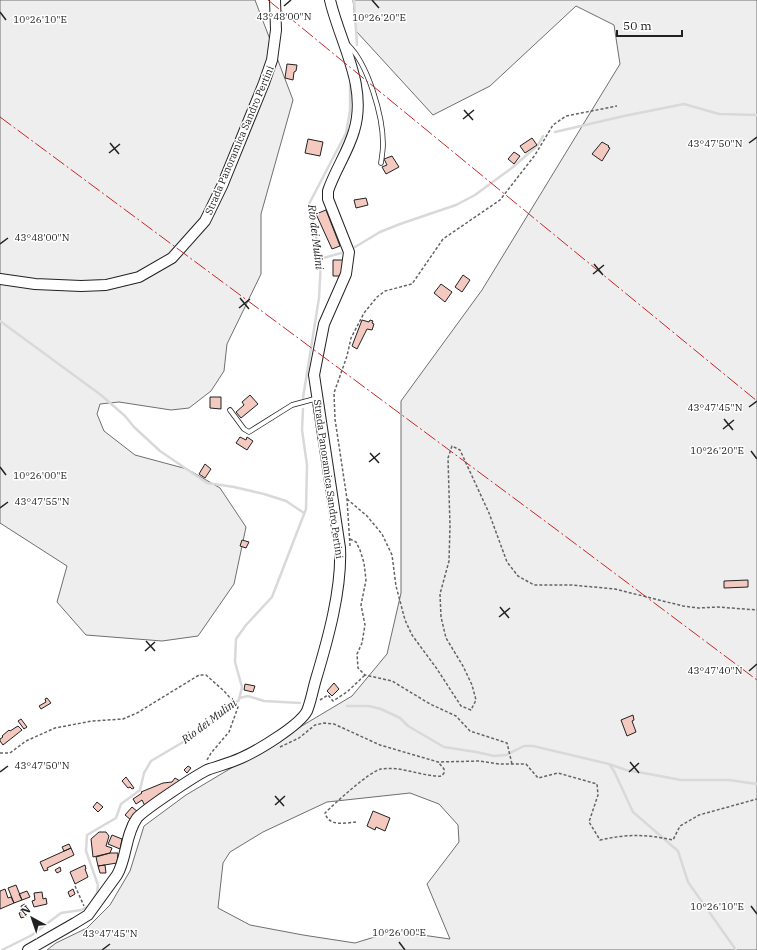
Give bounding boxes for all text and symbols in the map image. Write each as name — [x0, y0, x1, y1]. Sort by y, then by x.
text: 43°48'00"N — [257, 10, 312, 23]
text: 10°26'20"E — [352, 11, 406, 24]
scale bar — [617, 12, 682, 38]
text: 10°26'10"E — [13, 13, 67, 26]
text: 50 m — [623, 18, 652, 33]
street label: Strada Panoramica Sandro Pertini — [202, 64, 277, 217]
text: 43°47'50"N — [688, 137, 743, 150]
water label: Rio dei Mulini — [305, 203, 327, 271]
text: 43°48'00"N — [15, 231, 70, 244]
street label: Strada Panoramica Sandro Pertini — [311, 399, 346, 559]
text: 43°47'45"N — [688, 401, 743, 414]
text: 10°26'20"E — [690, 444, 744, 457]
text: 10°26'00"E — [13, 469, 67, 482]
text: 43°47'55"N — [15, 495, 70, 508]
text: 43°47'40"N — [688, 664, 743, 677]
water label: Rio dei Mulini — [178, 695, 240, 747]
text: 43°47'50"N — [15, 759, 70, 772]
north arrow — [12, 898, 52, 938]
text: 10°26'10"E — [690, 900, 744, 913]
text: N — [18, 902, 34, 918]
text: 10°26'00"E — [372, 926, 426, 939]
text: 43°47'45"N — [83, 927, 138, 940]

